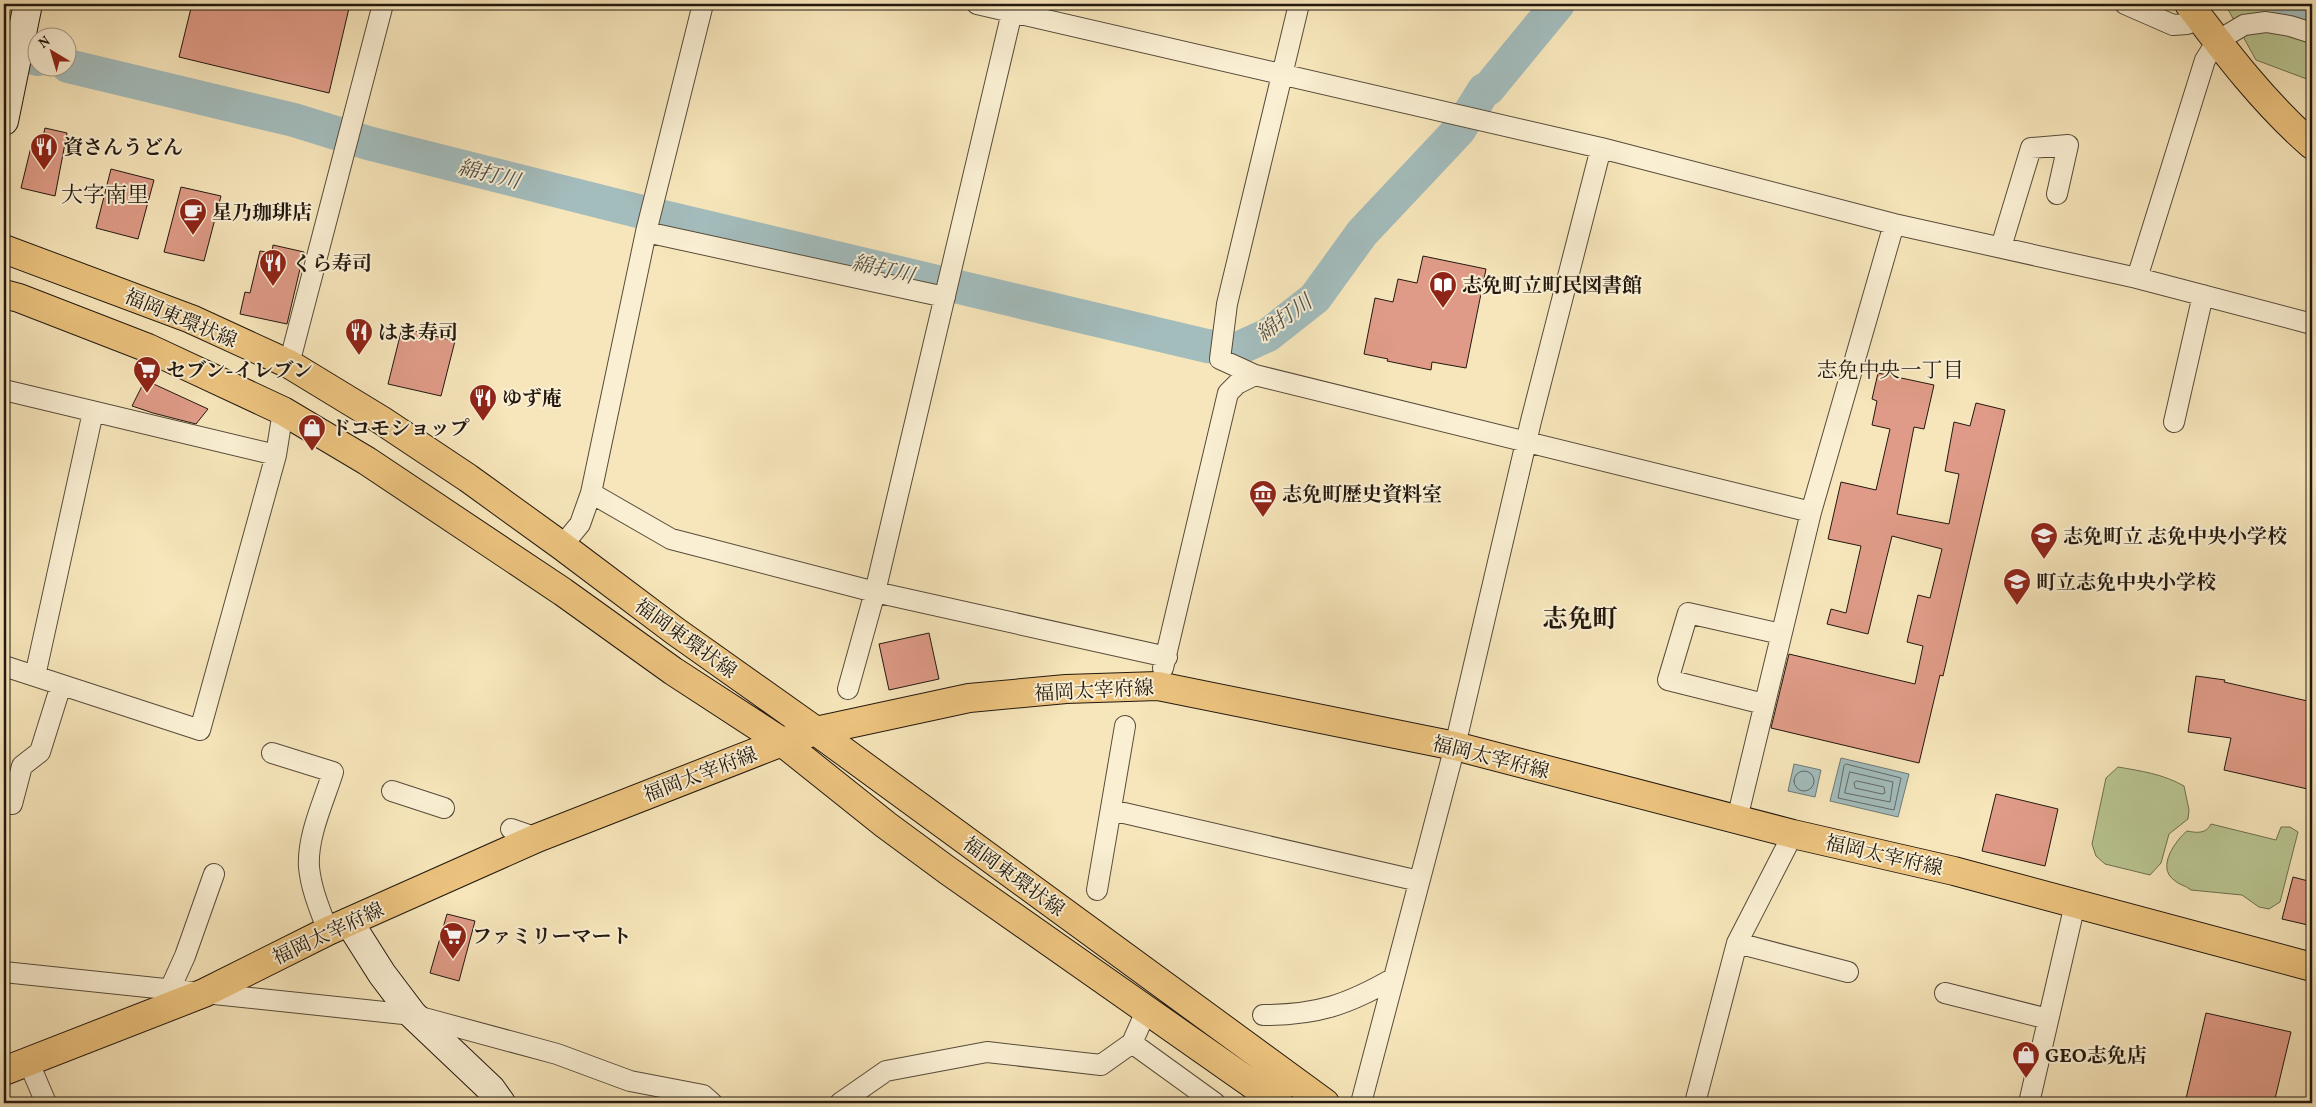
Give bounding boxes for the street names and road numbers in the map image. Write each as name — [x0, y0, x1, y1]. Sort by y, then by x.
street label: 福岡東環状線 — [120, 284, 241, 356]
street label: 福岡東環状線 — [628, 593, 742, 686]
street label: 福岡太宰府線 — [1033, 675, 1155, 709]
street label: 福岡太宰府線 — [1429, 731, 1552, 787]
street label: 福岡太宰府線 — [640, 741, 762, 810]
street label: 福岡太宰府線 — [1822, 830, 1945, 884]
street label: 福岡東環状線 — [956, 831, 1070, 924]
street label: 福岡太宰府線 — [269, 897, 389, 973]

